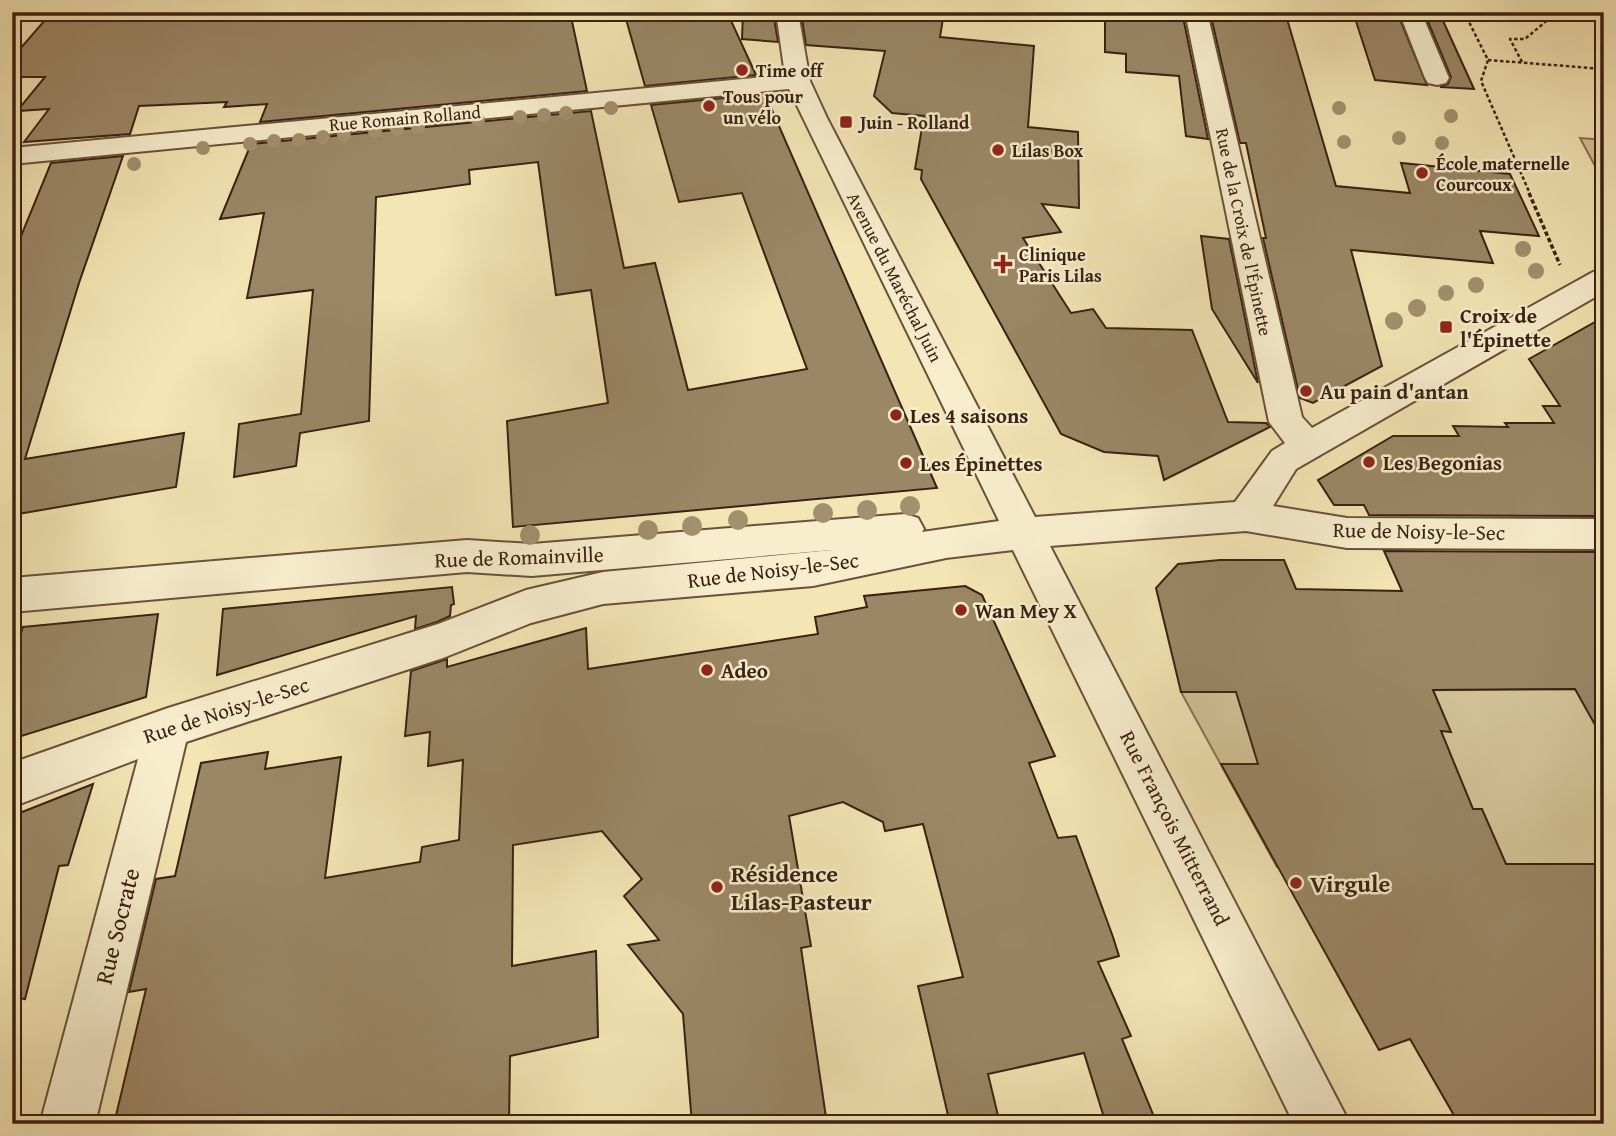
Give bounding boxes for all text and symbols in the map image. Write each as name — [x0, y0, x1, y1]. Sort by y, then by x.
place label: Time off — [756, 57, 825, 84]
marker: Time off — [734, 62, 750, 78]
place label: Tous pour un vélo — [723, 83, 804, 131]
street label: Rue Romain Rolland — [328, 98, 482, 138]
marker: Tous pour un vélo — [701, 98, 717, 114]
place label: Juin - Rolland — [857, 109, 970, 136]
marker: Juin - Rolland — [838, 114, 854, 130]
street label: Rue de la Croix de l'Épinette — [1209, 126, 1279, 338]
place label: Lilas Box — [1012, 137, 1084, 164]
marker: Lilas Box — [990, 142, 1006, 158]
place label: École maternelle Courcoux — [1436, 150, 1570, 198]
marker: École maternelle Courcoux — [1414, 165, 1430, 181]
street label: Avenue du Maréchal Juin — [840, 187, 950, 367]
place label: Clinique Paris Lilas — [1019, 241, 1102, 289]
marker: Clinique Paris Lilas — [993, 254, 1013, 274]
place label: Croix de l'Épinette — [1460, 300, 1551, 355]
marker: Croix de l'Épinette — [1438, 319, 1454, 335]
place label: Au pain d'antan — [1320, 376, 1469, 407]
marker: Au pain d'antan — [1298, 383, 1314, 399]
place label: Les 4 saisons — [910, 400, 1028, 431]
marker: Les 4 saisons — [888, 407, 904, 423]
place label: Les Begonias — [1383, 447, 1502, 478]
place label: Les Épinettes — [920, 448, 1043, 479]
marker: Les Begonias — [1361, 454, 1377, 470]
marker: Les Épinettes — [898, 455, 914, 471]
street label: Rue de Noisy-le-Sec — [1333, 514, 1505, 548]
street label: Rue de Romainville — [434, 539, 604, 575]
street label: Rue de Noisy-le-Sec — [686, 544, 860, 596]
place label: Wan Mey X — [975, 595, 1078, 626]
marker: Wan Mey X — [953, 602, 969, 618]
place label: Adeo — [721, 655, 768, 686]
marker: Adeo — [699, 662, 715, 678]
street label: Rue de Noisy-le-Sec — [139, 669, 313, 751]
street label: Rue François Mitterrand — [1112, 725, 1238, 932]
place label: Résidence Lilas-Pasteur — [731, 856, 872, 919]
street label: Rue Socrate — [86, 864, 148, 988]
place label: Virgule — [1310, 866, 1390, 901]
marker: Virgule — [1288, 875, 1304, 891]
marker: Résidence Lilas-Pasteur — [709, 879, 725, 895]

